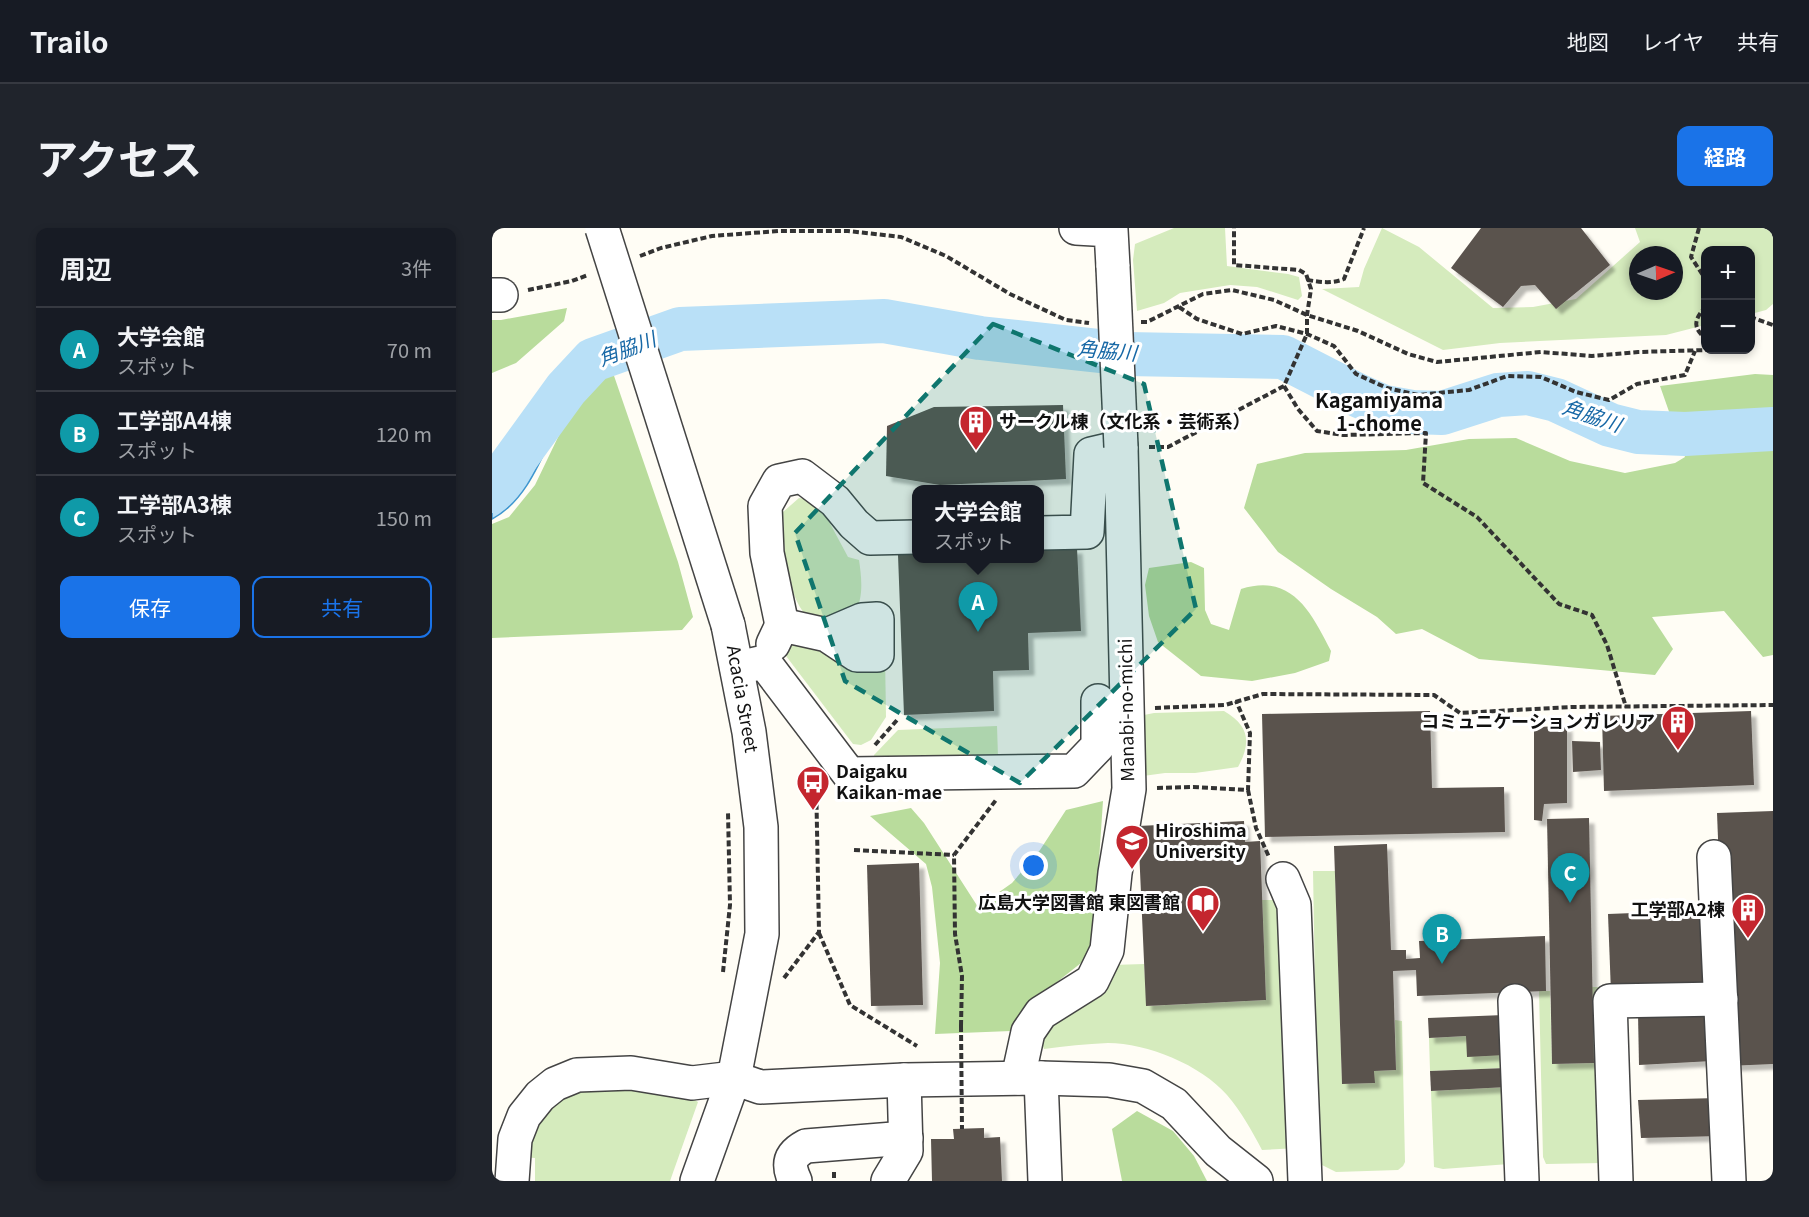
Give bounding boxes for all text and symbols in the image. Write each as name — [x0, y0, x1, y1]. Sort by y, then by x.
text: Trailo — [30, 21, 109, 61]
text: 地図 — [1567, 26, 1609, 56]
text: レイヤ — [1642, 26, 1704, 56]
text: 共有 — [1737, 26, 1779, 56]
text: アクセス — [36, 126, 202, 187]
button: 経路 — [1677, 126, 1773, 186]
north arrow — [1629, 246, 1683, 300]
map controls — [1701, 246, 1755, 354]
button: + — [1701, 246, 1755, 300]
text: 周辺 — [60, 249, 112, 286]
text: 3件 — [401, 253, 432, 282]
button: − — [1701, 300, 1755, 354]
text: 大学会館 — [117, 319, 205, 351]
water label: 角脇川 — [593, 323, 662, 372]
water label: 角脇川 — [1076, 332, 1140, 367]
text: A — [73, 335, 86, 364]
text: 70 m — [387, 335, 432, 364]
text: スポット — [117, 351, 197, 380]
district label: Kagamiyama 1-chome — [1315, 385, 1443, 437]
water label: 角脇川 — [1559, 391, 1627, 439]
text: 工学部A4棟 — [117, 403, 232, 435]
building icon: サークル棟（文化系・芸術系） — [958, 404, 994, 451]
place label: サークル棟（文化系・芸術系） — [999, 407, 1250, 433]
text: B — [73, 419, 86, 448]
text: 120 m — [376, 419, 432, 448]
text: スポット — [117, 435, 197, 464]
popup — [912, 485, 1044, 563]
text: 工学部A3棟 — [117, 487, 232, 519]
text: 大学会館 — [934, 494, 1022, 526]
text: C — [73, 503, 86, 532]
text: 150 m — [376, 503, 432, 532]
text: スポット — [117, 519, 197, 548]
text: スポット — [934, 526, 1014, 555]
button: 保存 — [60, 576, 240, 638]
button: 共有 — [252, 576, 432, 638]
pin: A — [958, 582, 998, 632]
street label: Manabi-no-michi — [1111, 638, 1139, 782]
street label: Acacia Street — [722, 643, 766, 755]
building icon: コミュニケーションガレリア — [1660, 704, 1696, 751]
place label: コミュニケーションガレリア — [1421, 707, 1655, 733]
place label: Daigaku Kaikan-mae — [836, 757, 942, 804]
bus stop icon: Daigaku Kaikan-mae — [795, 764, 831, 811]
place label: Hiroshima University — [1155, 816, 1247, 863]
school or university icon: Hiroshima University — [1114, 823, 1150, 870]
your location — [1019, 851, 1048, 880]
pin: C — [1550, 854, 1590, 903]
library icon: 広島大学図書館 東図書館 — [1185, 885, 1221, 932]
place label: 広島大学図書館 東図書館 — [978, 888, 1180, 914]
building icon: 工学部A2棟 — [1730, 892, 1766, 939]
place label: 工学部A2棟 — [1631, 895, 1725, 921]
pin: B — [1422, 914, 1462, 964]

